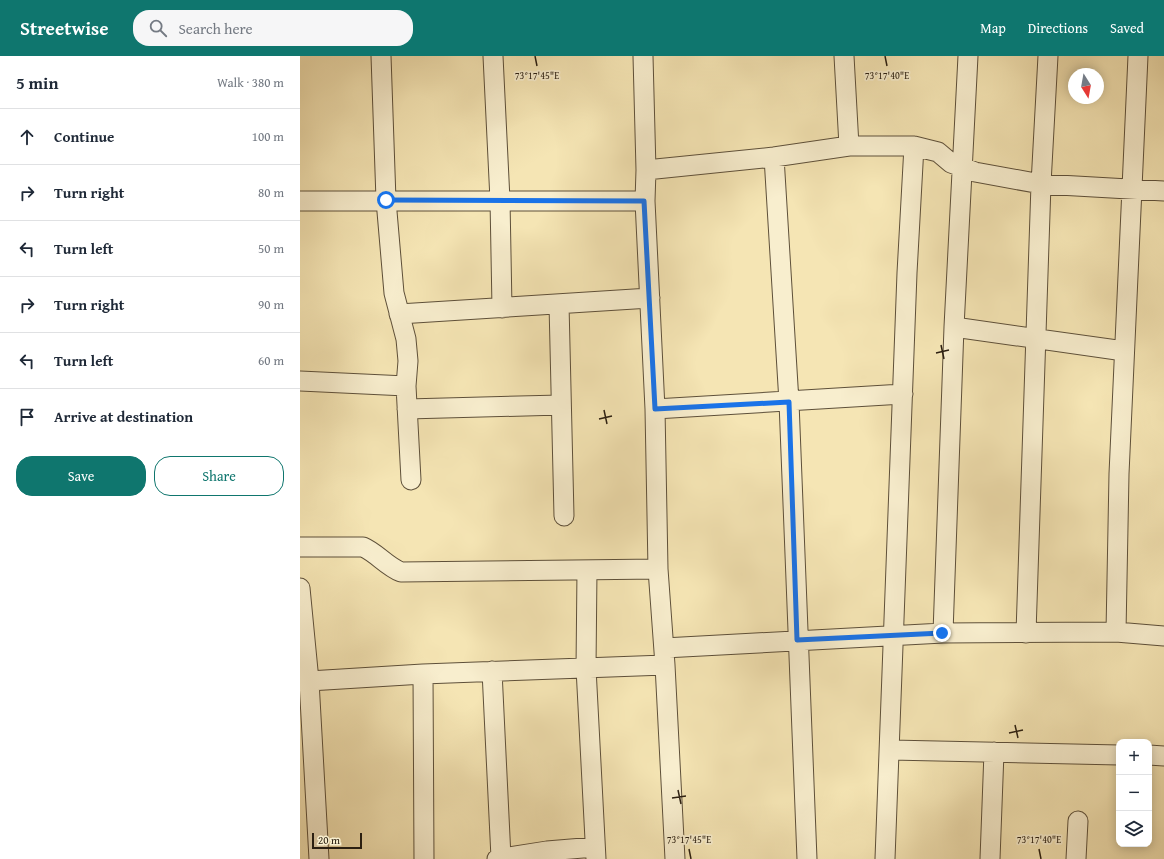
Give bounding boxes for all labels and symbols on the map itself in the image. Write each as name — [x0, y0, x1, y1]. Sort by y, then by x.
text: 73°17'45"E — [515, 68, 559, 83]
text: 73°17'40"E — [865, 68, 909, 83]
north arrow — [1068, 68, 1104, 104]
route start — [377, 191, 395, 209]
route end — [933, 624, 951, 642]
scale bar — [312, 831, 362, 850]
text: 73°17'45"E — [667, 832, 711, 847]
text: 73°17'40"E — [1017, 832, 1061, 847]

